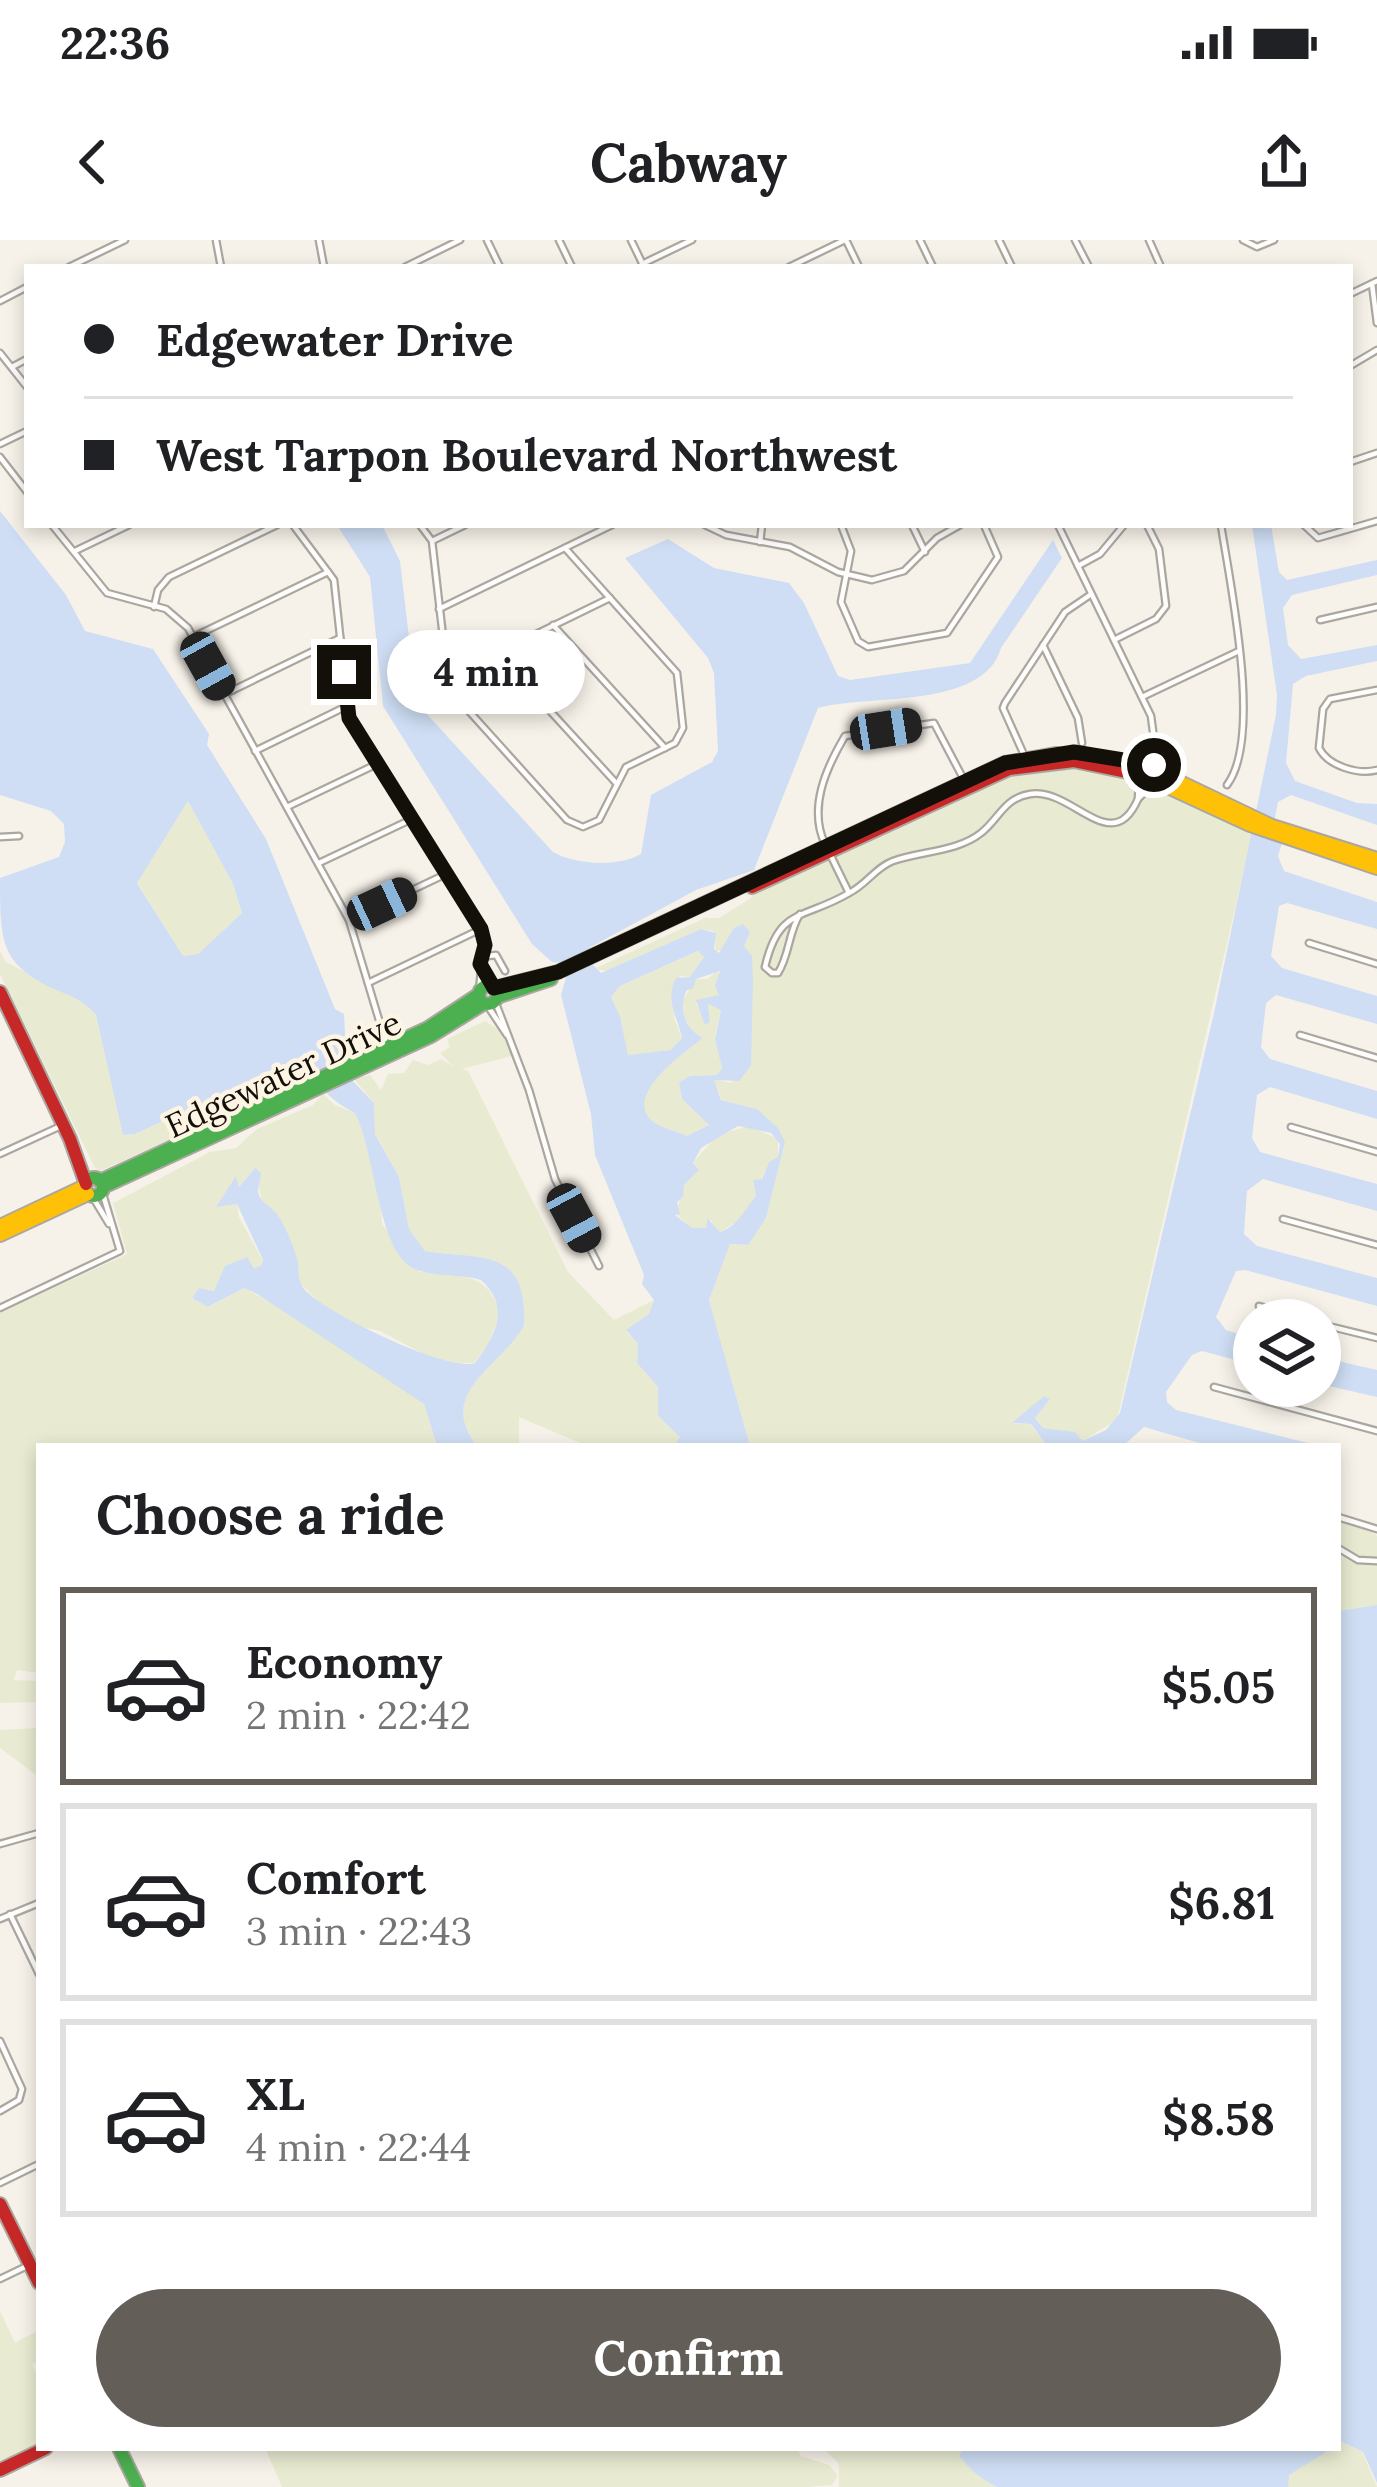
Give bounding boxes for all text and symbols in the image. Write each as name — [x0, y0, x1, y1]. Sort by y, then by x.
text: 22:36 — [60, 14, 170, 71]
text: Cabway — [590, 128, 787, 197]
icon: back — [60, 129, 126, 195]
icon: share — [1251, 129, 1317, 195]
text: Edgewater Drive — [156, 311, 513, 368]
text: West Tarpon Boulevard Northwest — [156, 426, 897, 483]
car — [175, 626, 241, 706]
callout: 4 min — [386, 630, 584, 714]
route end — [317, 645, 371, 699]
text: 4 min — [433, 647, 539, 697]
car — [848, 706, 924, 752]
route start — [1127, 738, 1181, 792]
car — [342, 872, 422, 936]
street label: Edgewater Drive — [158, 1001, 408, 1147]
car — [541, 1178, 607, 1258]
map controls — [1233, 1299, 1341, 1407]
button: layers — [1233, 1299, 1341, 1407]
text: Choose a ride — [96, 1480, 445, 1549]
icon: car — [102, 1632, 210, 1740]
text: Economy — [246, 1633, 442, 1690]
text: $5.05 — [1162, 1658, 1275, 1715]
text: 2 min · 22:42 — [246, 1690, 471, 1740]
icon: car — [102, 1848, 210, 1956]
text: Comfort — [246, 1849, 426, 1906]
text: $6.81 — [1168, 1874, 1275, 1931]
text: 3 min · 22:43 — [246, 1906, 472, 1956]
icon: car — [102, 2064, 210, 2172]
text: XL — [246, 2065, 305, 2122]
text: $8.58 — [1162, 2090, 1275, 2147]
text: 4 min · 22:44 — [246, 2122, 471, 2172]
button: Confirm — [96, 2289, 1281, 2427]

